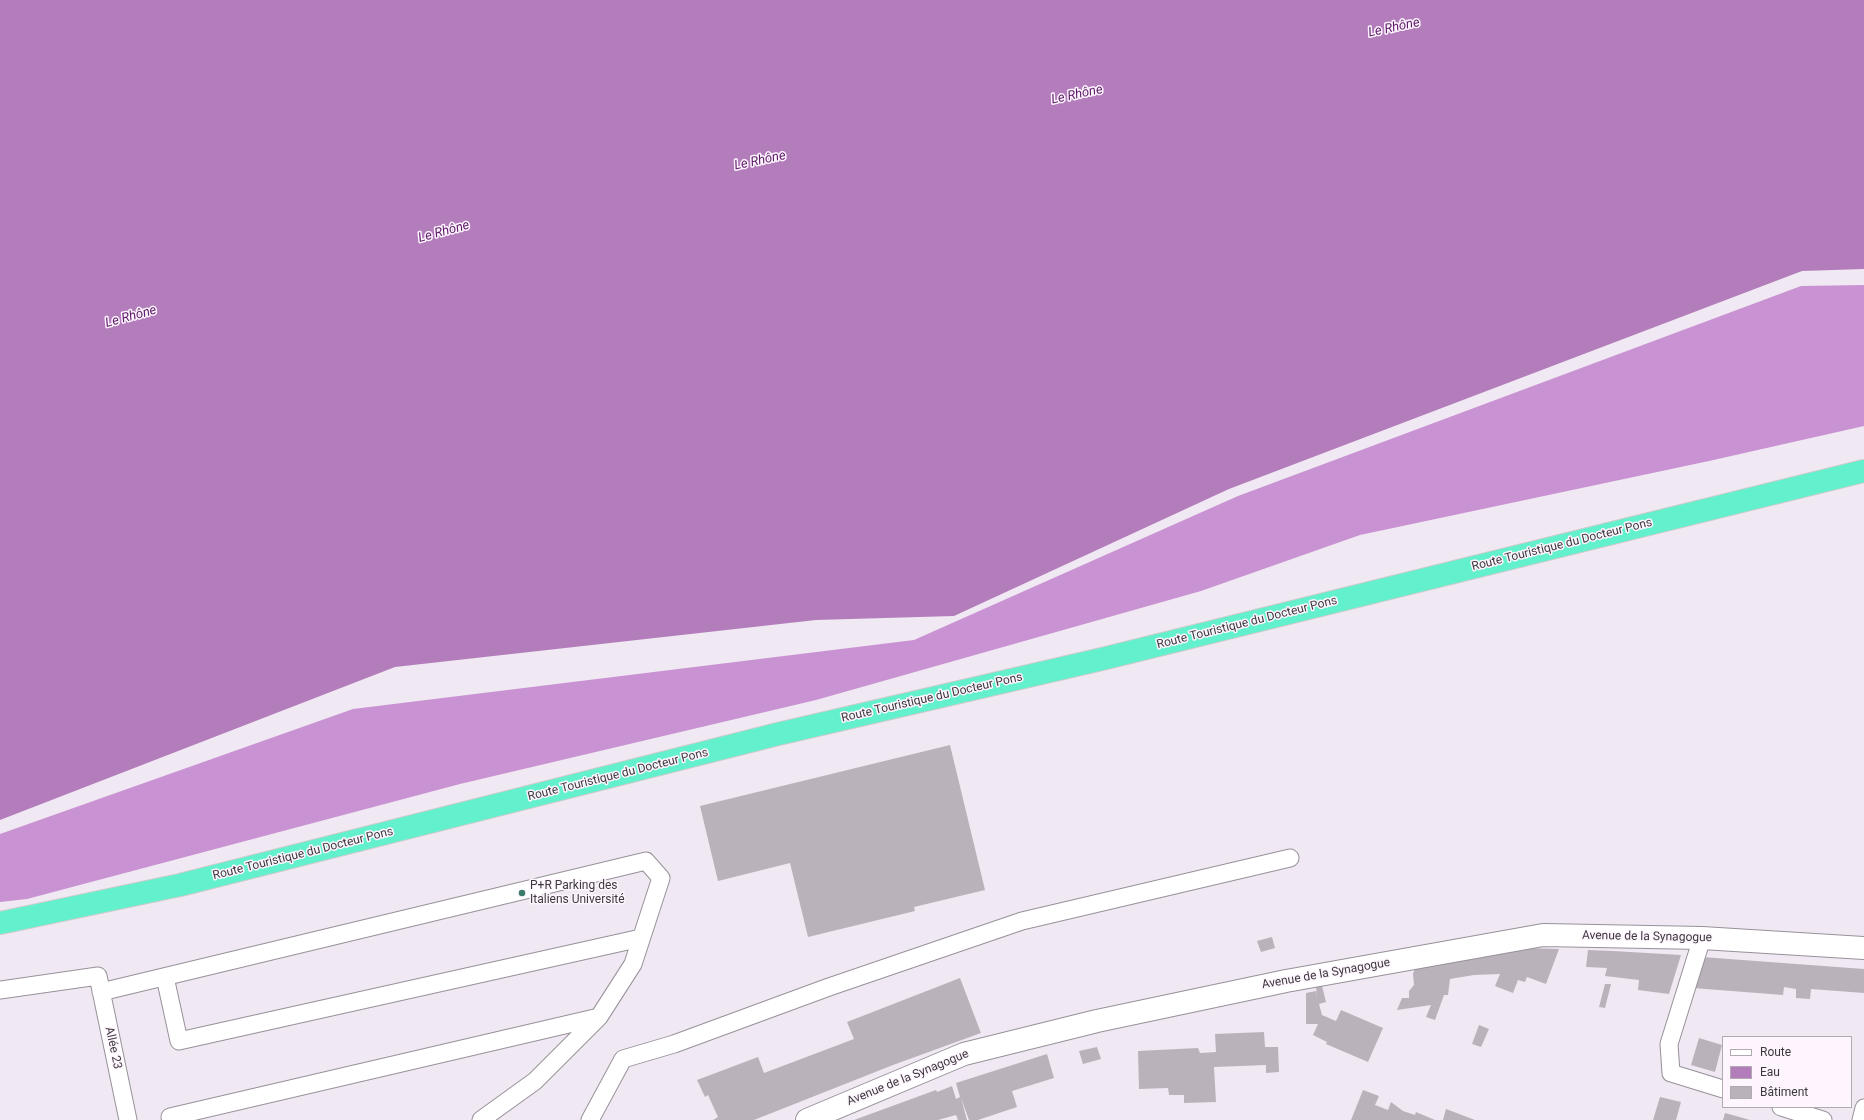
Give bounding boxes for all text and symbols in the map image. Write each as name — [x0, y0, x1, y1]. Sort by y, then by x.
water label: Le Rhône — [1367, 15, 1421, 41]
water label: Le Rhône — [1050, 82, 1104, 108]
water label: Le Rhône — [733, 148, 787, 174]
water label: Le Rhône — [417, 218, 471, 246]
water label: Le Rhône — [104, 303, 158, 331]
street label: Route Touristique du Docteur Pons — [1470, 516, 1654, 574]
street label: Route Touristique du Docteur Pons — [1155, 594, 1339, 652]
street label: Route Touristique du Docteur Pons — [840, 670, 1024, 726]
street label: Route Touristique du Docteur Pons — [526, 746, 710, 804]
street label: Route Touristique du Docteur Pons — [211, 825, 395, 883]
place label: P+R Parking des Italiens Université — [530, 879, 625, 907]
marker: P+R Parking des Italiens Université — [517, 888, 527, 898]
street label: Avenue de la Synagogue — [1582, 929, 1712, 945]
street label: Avenue de la Synagogue — [1261, 956, 1391, 992]
street label: Allée 23 — [102, 1026, 124, 1070]
legend — [1722, 1036, 1852, 1108]
text: Route — [1760, 1045, 1791, 1059]
street label: Avenue de la Synagogue — [845, 1047, 971, 1109]
text: Eau — [1760, 1065, 1780, 1079]
text: Bâtiment — [1760, 1085, 1808, 1099]

